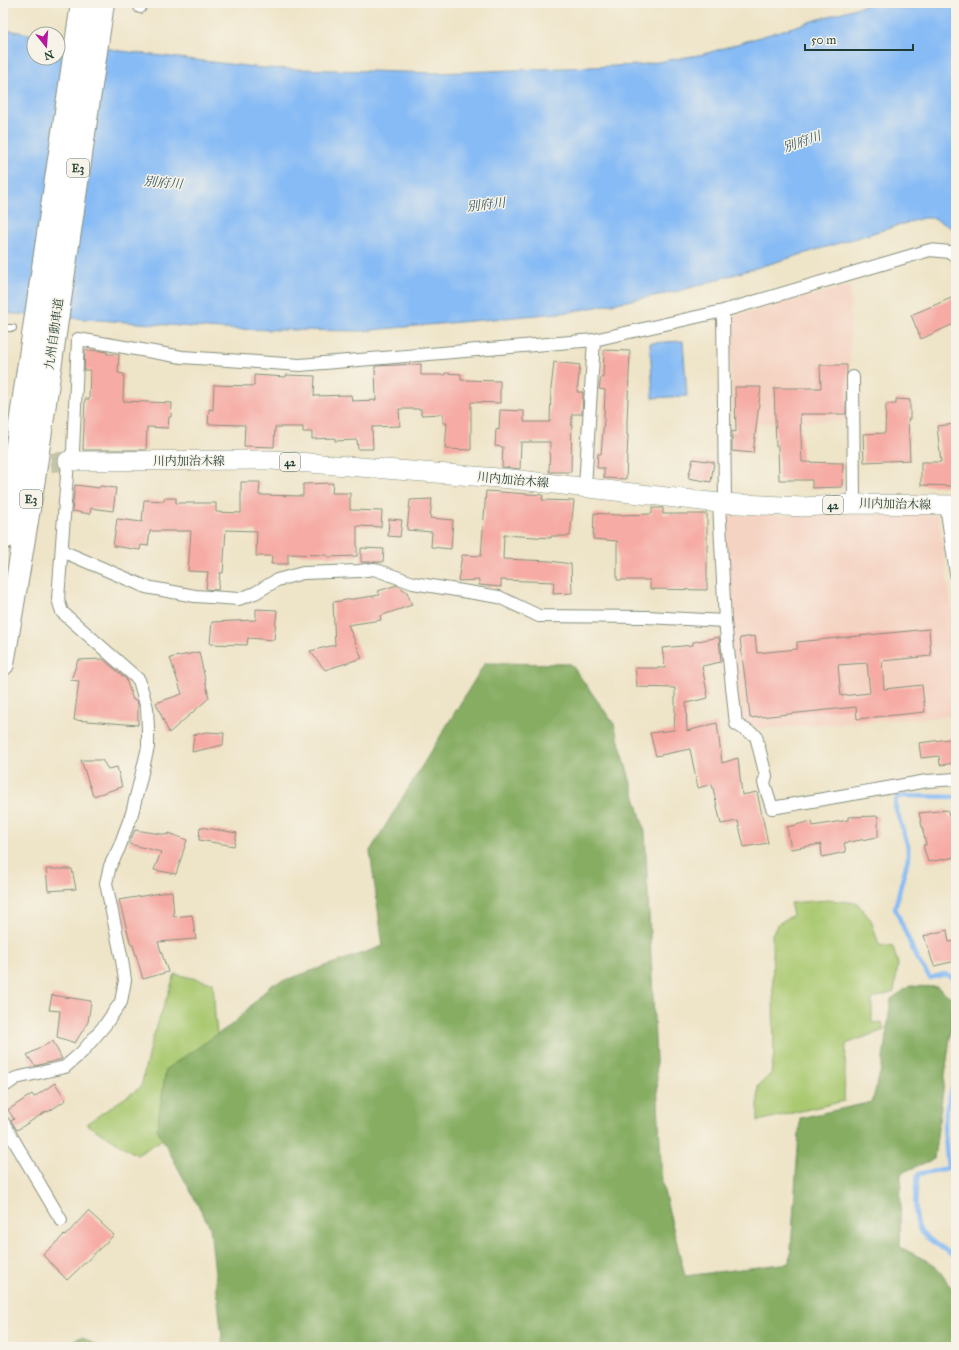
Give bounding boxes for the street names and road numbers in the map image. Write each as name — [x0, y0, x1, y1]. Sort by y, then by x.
road number: E3 — [67, 159, 89, 177]
street label: 九州自動車道 — [42, 297, 66, 371]
road number: 42 — [280, 453, 300, 471]
street label: 川内加治木線 — [153, 454, 225, 468]
street label: 川内加治木線 — [477, 470, 549, 490]
road number: E3 — [20, 490, 42, 508]
road number: 42 — [823, 496, 843, 514]
street label: 川内加治木線 — [859, 496, 931, 512]

